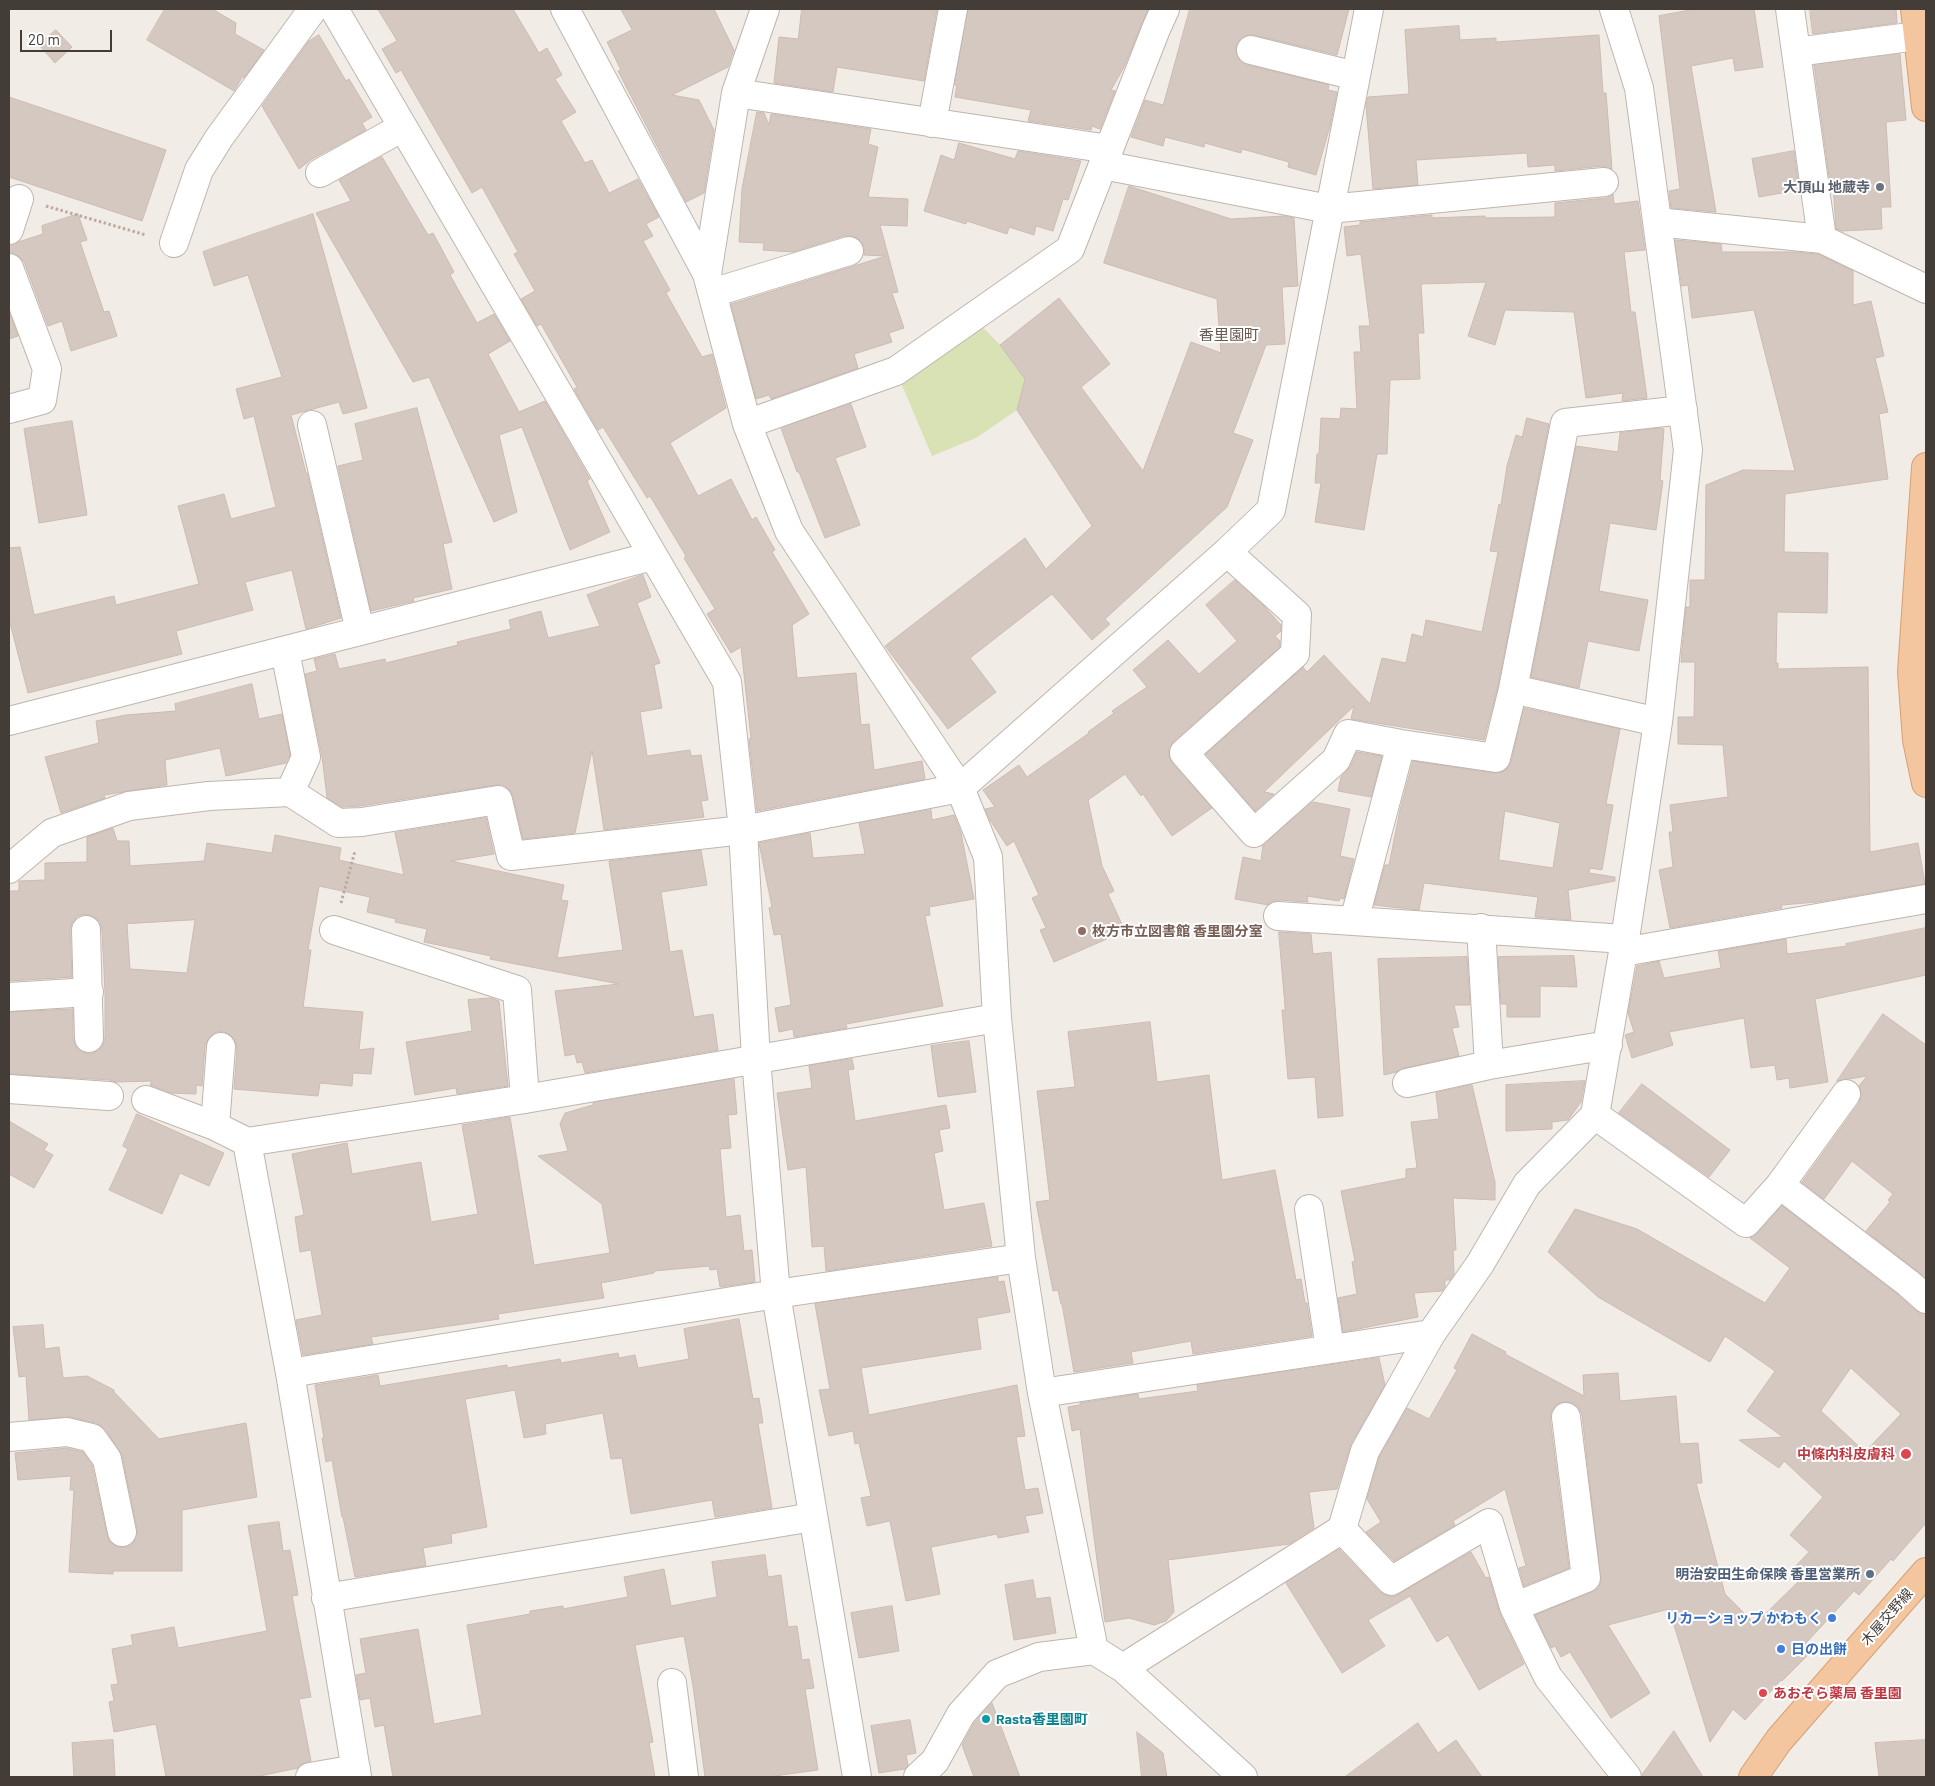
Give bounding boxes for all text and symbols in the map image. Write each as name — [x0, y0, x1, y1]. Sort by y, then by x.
scale bar — [22, 20, 115, 52]
text: 20 m — [28, 30, 60, 48]
place label: 大頂山 地蔵寺 — [1783, 179, 1870, 195]
marker: 大頂山 地蔵寺 — [1874, 181, 1886, 193]
district label: 香里園町 — [1199, 326, 1259, 344]
place label: 枚方市立図書館 香里園分室 — [1092, 923, 1263, 939]
marker: 枚方市立図書館 香里園分室 — [1076, 925, 1088, 937]
place label: 中條内科皮膚科 — [1797, 1446, 1895, 1462]
marker: 中條内科皮膚科 — [1899, 1447, 1913, 1461]
place label: 明治安田生命保険 香里営業所 — [1675, 1566, 1860, 1582]
marker: 明治安田生命保険 香里営業所 — [1864, 1568, 1876, 1580]
street label: 木屋交野線 — [1858, 1585, 1916, 1649]
place label: リカーショップ かわもく — [1665, 1610, 1822, 1626]
marker: リカーショップ かわもく — [1826, 1612, 1838, 1624]
place label: 日の出餅 — [1791, 1641, 1847, 1657]
marker: 日の出餅 — [1775, 1643, 1787, 1655]
place label: あおぞら薬局 香里園 — [1773, 1685, 1902, 1701]
marker: あおぞら薬局 香里園 — [1757, 1687, 1769, 1699]
place label: Rasta香里園町 — [996, 1711, 1088, 1727]
marker: Rasta香里園町 — [980, 1713, 992, 1725]

